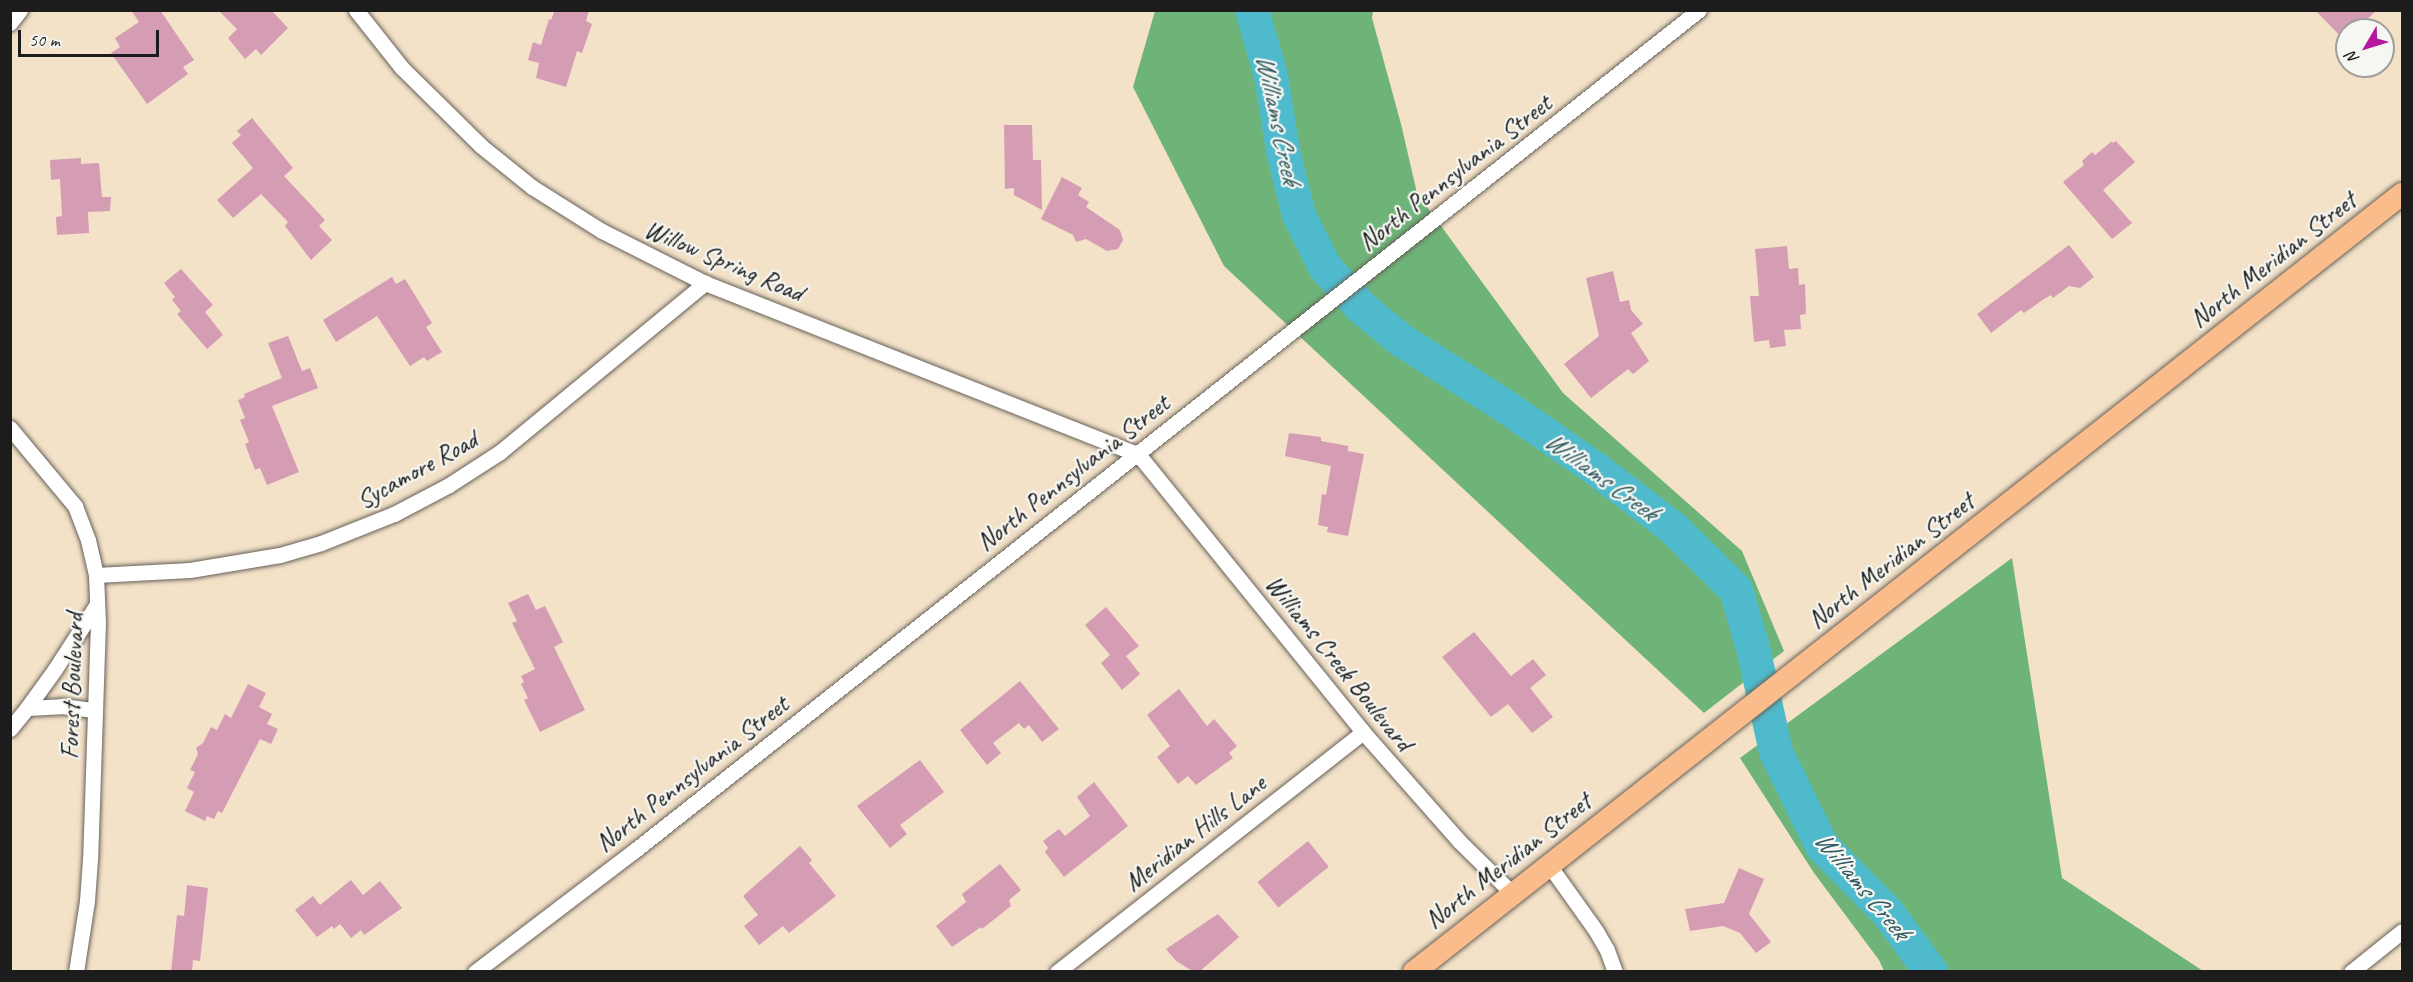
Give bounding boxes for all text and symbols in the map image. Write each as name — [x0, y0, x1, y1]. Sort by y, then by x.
scale bar — [21, 18, 162, 56]
north arrow — [2335, 18, 2395, 78]
text: 50 m — [29, 29, 60, 51]
text: N — [2341, 48, 2363, 68]
water label: Williams Creek — [1249, 51, 1307, 187]
street label: North Pennsylvania Street — [1352, 88, 1558, 258]
street label: North Meridian Street — [2183, 185, 2363, 335]
street label: Willow Spring Road — [640, 214, 808, 308]
street label: North Pennsylvania Street — [970, 388, 1176, 558]
street label: Sycamore Road — [351, 424, 483, 516]
water label: Williams Creek — [1538, 424, 1664, 528]
street label: North Meridian Street — [1801, 486, 1981, 636]
street label: Williams Creek Boulevard — [1258, 569, 1420, 757]
street label: Forest Boulevard — [54, 612, 90, 760]
street label: North Pennsylvania Street — [589, 689, 795, 859]
street label: Meridian Hills Lane — [1118, 768, 1272, 898]
street label: North Meridian Street — [1418, 786, 1598, 936]
water label: Williams Creek — [1807, 824, 1917, 946]

